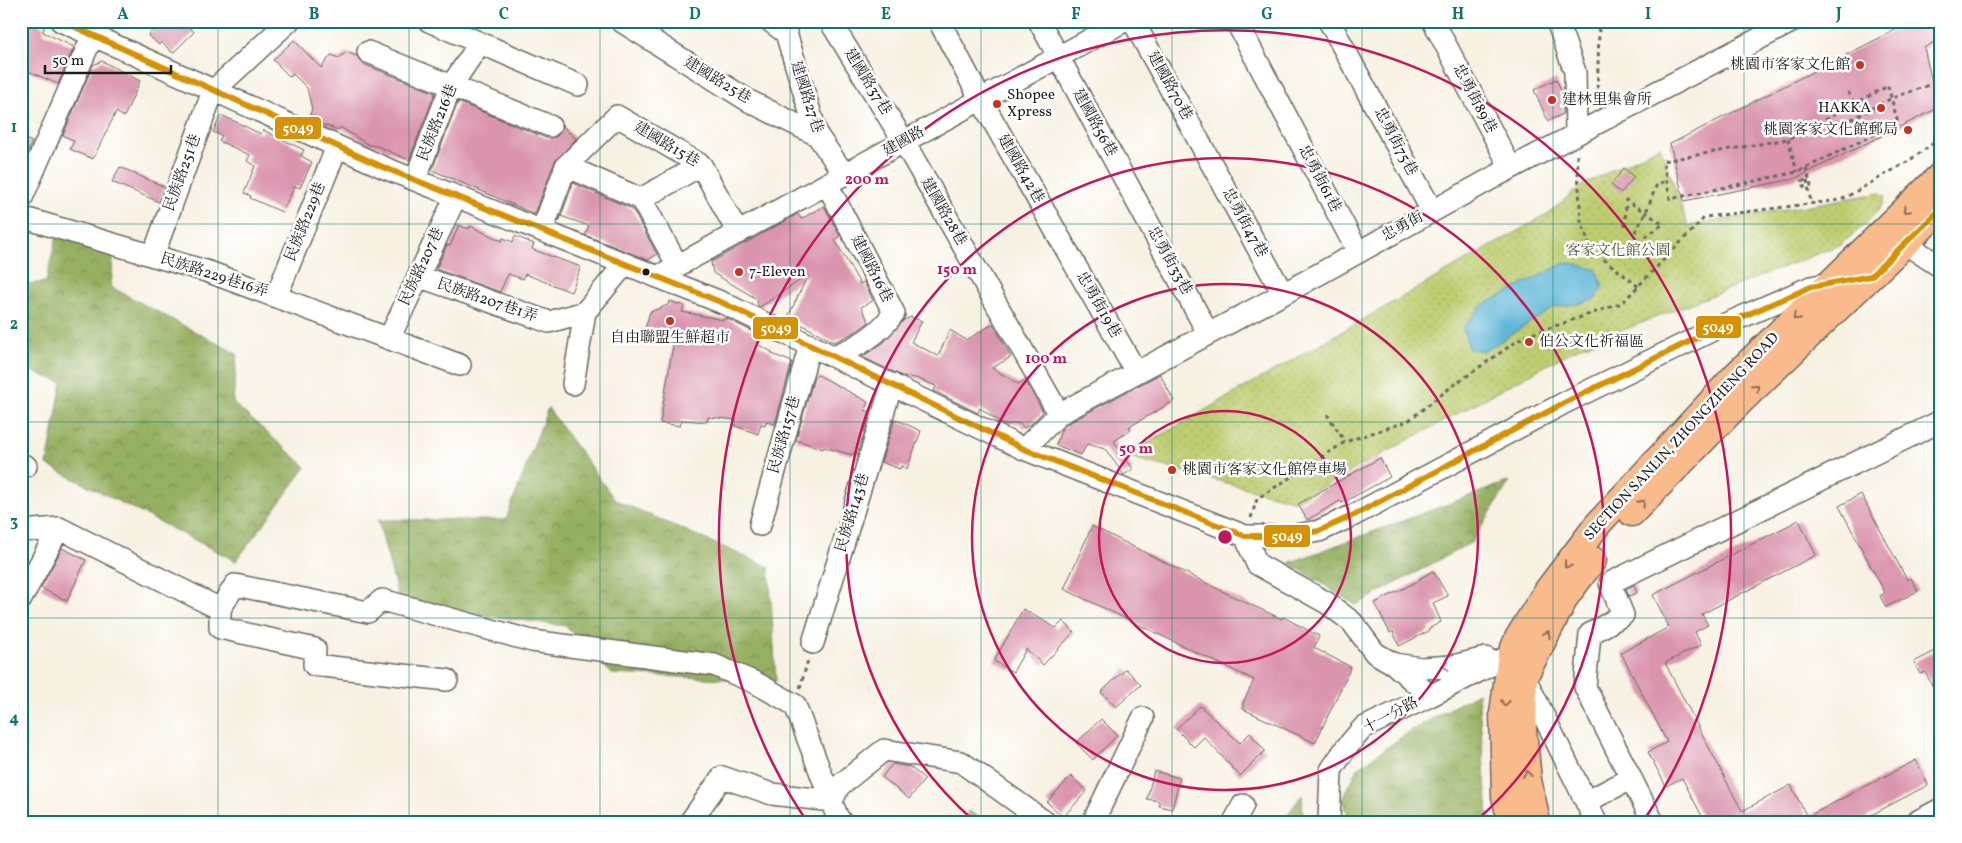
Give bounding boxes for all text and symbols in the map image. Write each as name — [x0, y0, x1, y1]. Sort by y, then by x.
text: A — [117, 4, 129, 26]
text: B — [309, 4, 320, 26]
text: C — [499, 4, 509, 26]
text: D — [689, 4, 701, 26]
text: E — [881, 4, 891, 26]
text: F — [1071, 4, 1081, 26]
text: G — [1261, 4, 1273, 26]
text: H — [1452, 4, 1464, 26]
text: I — [1645, 4, 1651, 26]
text: J — [1835, 4, 1842, 26]
scale bar — [45, 42, 171, 74]
street label: 建國路37巷 — [838, 45, 896, 119]
street label: 建國路70巷 — [1141, 48, 1197, 124]
text: 50 m — [52, 51, 84, 72]
street label: 建國路25巷 — [679, 53, 755, 109]
place label: 桃園市客家文化館 — [1730, 55, 1850, 76]
street label: 建國路27巷 — [784, 58, 828, 136]
marker: 桃園市客家文化館 — [1854, 59, 1866, 71]
street label: 忠勇街89巷 — [1447, 61, 1501, 137]
street label: 民族路216巷 — [413, 81, 463, 165]
place label: Shopee Xpress — [1007, 85, 1055, 123]
street label: 建國路56巷 — [1067, 85, 1121, 161]
place label: 建林里集會所 — [1562, 90, 1652, 111]
marker: 建林里集會所 — [1546, 94, 1558, 106]
marker: Shopee Xpress — [991, 98, 1003, 110]
place label: HAKKA — [1818, 98, 1871, 119]
marker: HAKKA — [1875, 102, 1887, 114]
street label: 忠勇街75巷 — [1368, 104, 1422, 180]
line badge: 5049 — [274, 116, 322, 140]
text: 1 — [11, 117, 17, 139]
street label: 建國路15巷 — [629, 117, 703, 173]
text: 5049 — [283, 120, 314, 139]
place label: 桃園客家文化館郵局 — [1763, 120, 1898, 141]
street label: 建國路 — [879, 122, 929, 162]
marker: 桃園客家文化館郵局 — [1902, 124, 1914, 136]
street label: 建國路42巷 — [992, 130, 1048, 208]
street label: 民族路251巷 — [159, 131, 207, 215]
street label: 忠勇街61巷 — [1292, 142, 1346, 216]
text: 200 m — [845, 170, 889, 191]
street label: 建國路28巷 — [915, 174, 971, 250]
street label: 民族路229巷 — [281, 179, 331, 265]
street label: 忠勇街47巷 — [1216, 185, 1272, 261]
one-way arrow — [1903, 204, 1912, 213]
street label: 忠勇街 — [1378, 207, 1428, 247]
street label: 忠勇街33巷 — [1142, 223, 1196, 299]
street label: 民族路207巷 — [395, 224, 449, 310]
street label: 建國路16巷 — [845, 232, 897, 306]
park label: 客家文化館公園 — [1565, 241, 1671, 262]
street label: 民族路229巷16弄 — [157, 249, 271, 303]
text: 150 m — [937, 260, 977, 281]
place label: 7-Eleven — [749, 262, 806, 283]
marker: 7-Eleven — [733, 266, 745, 278]
unlabelled marker — [641, 267, 651, 277]
street label: 忠勇街19巷 — [1071, 268, 1125, 342]
street label: 民族路207巷1弄 — [434, 274, 540, 328]
one-way arrow — [1793, 311, 1802, 320]
text: 2 — [10, 314, 18, 336]
marker: 自由聯盟生鮮超市 — [664, 315, 676, 327]
line badge: 5049 — [1695, 315, 1742, 339]
line badge: 5049 — [752, 316, 799, 340]
text: 5049 — [1703, 319, 1734, 338]
text: 5049 — [761, 320, 792, 339]
place label: 自由聯盟生鮮超市 — [610, 328, 730, 349]
street label: SECTION SANLIN, ZHONGZHENG ROAD — [1580, 328, 1784, 546]
place label: 伯公文化祈福區 — [1539, 332, 1644, 353]
marker: 伯公文化祈福區 — [1523, 336, 1535, 348]
text: 100 m — [1025, 349, 1068, 370]
one-way arrow — [1750, 384, 1759, 393]
street label: 民族路157巷 — [764, 394, 806, 476]
text: 50 m — [1119, 439, 1153, 460]
place label: 桃園市客家文化館停車場 — [1182, 460, 1347, 481]
marker: 桃園市客家文化館停車場 — [1166, 464, 1178, 476]
street label: 民族路143巷 — [831, 471, 875, 555]
one-way arrow — [1636, 500, 1645, 509]
text: 3 — [10, 511, 18, 533]
line badge: 5049 — [1263, 524, 1311, 548]
centre of rings — [1216, 528, 1234, 546]
text: 5049 — [1272, 528, 1303, 547]
one-way arrow — [1565, 559, 1573, 568]
one-way arrow — [1541, 630, 1551, 639]
one-way arrow — [1442, 661, 1450, 672]
street label: 十一分路 — [1360, 693, 1422, 739]
one-way arrow — [1500, 699, 1511, 707]
text: 4 — [9, 708, 19, 730]
one-way arrow — [1522, 770, 1533, 778]

